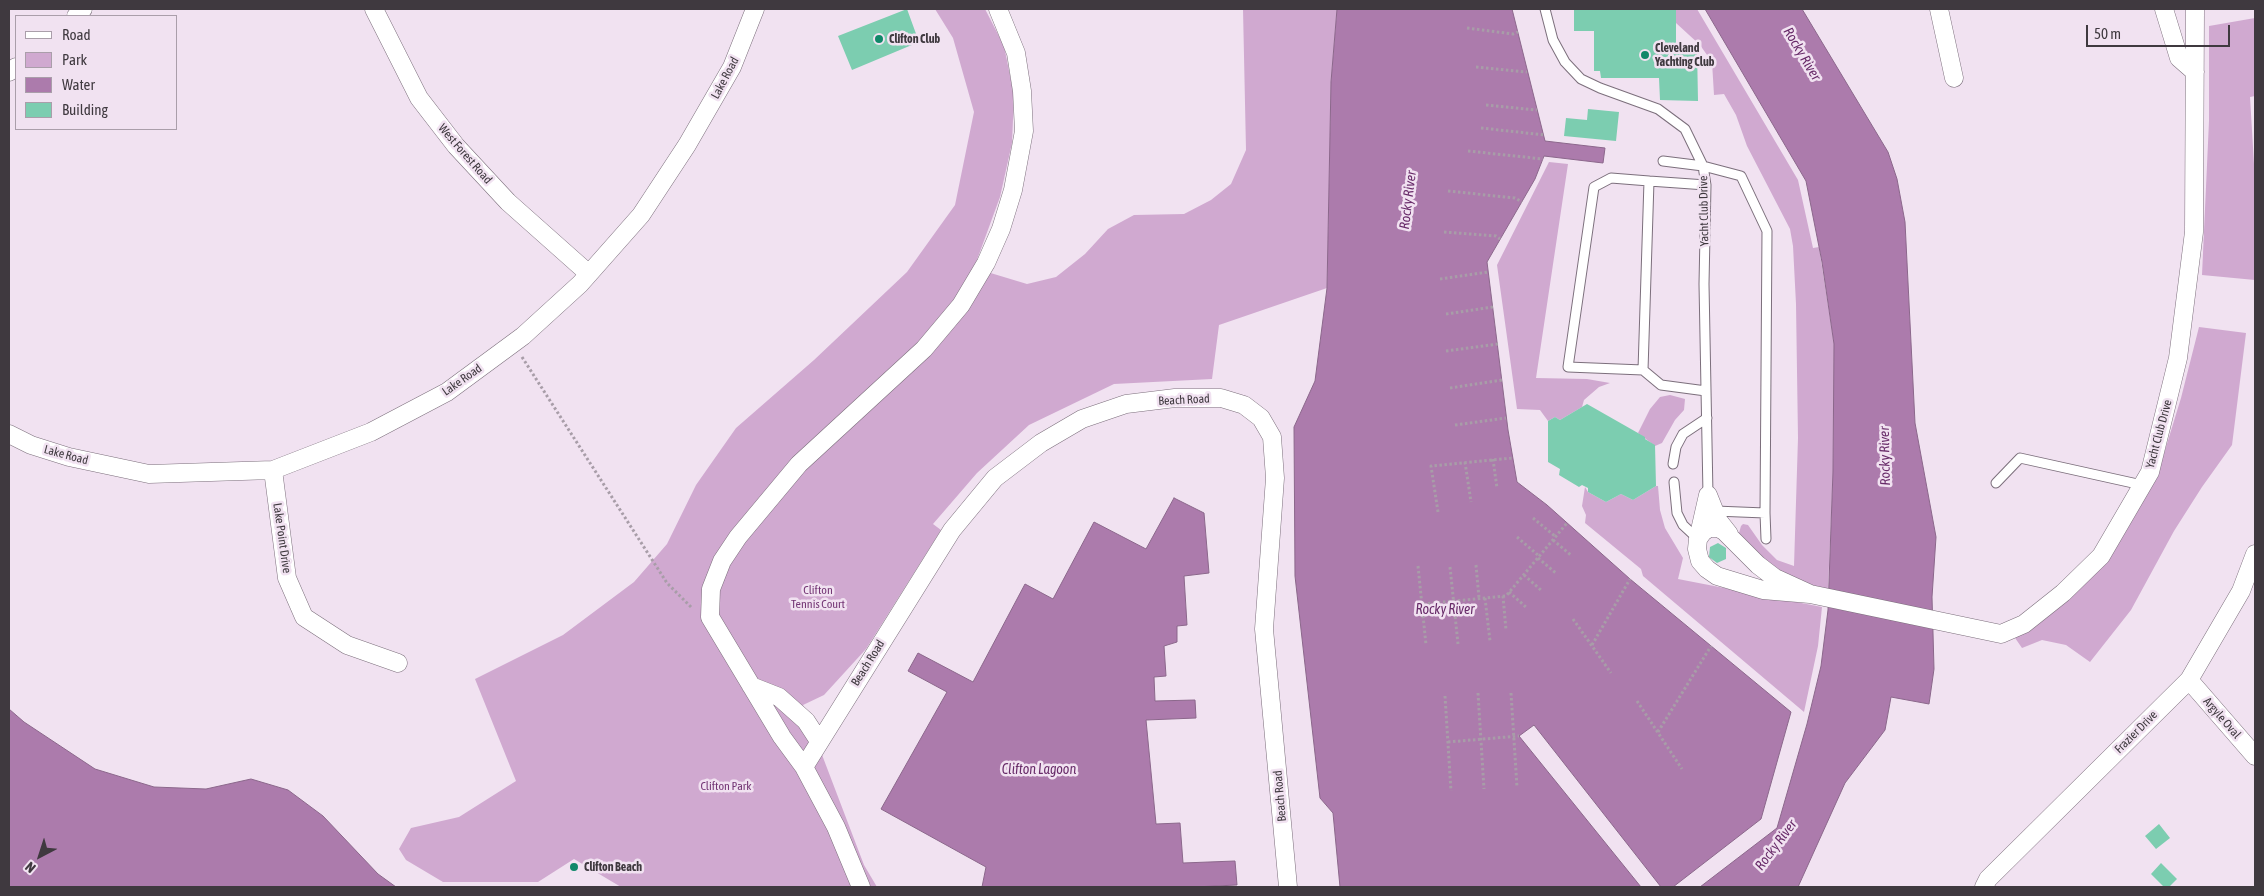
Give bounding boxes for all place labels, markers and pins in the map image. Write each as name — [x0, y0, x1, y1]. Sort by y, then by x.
place label: Clifton Club — [889, 32, 940, 46]
marker: Clifton Club — [873, 33, 885, 45]
place label: Cleveland Yachting Club — [1655, 41, 1714, 69]
marker: Cleveland Yachting Club — [1639, 49, 1651, 61]
place label: Clifton Beach — [584, 860, 642, 874]
marker: Clifton Beach — [568, 861, 580, 873]

